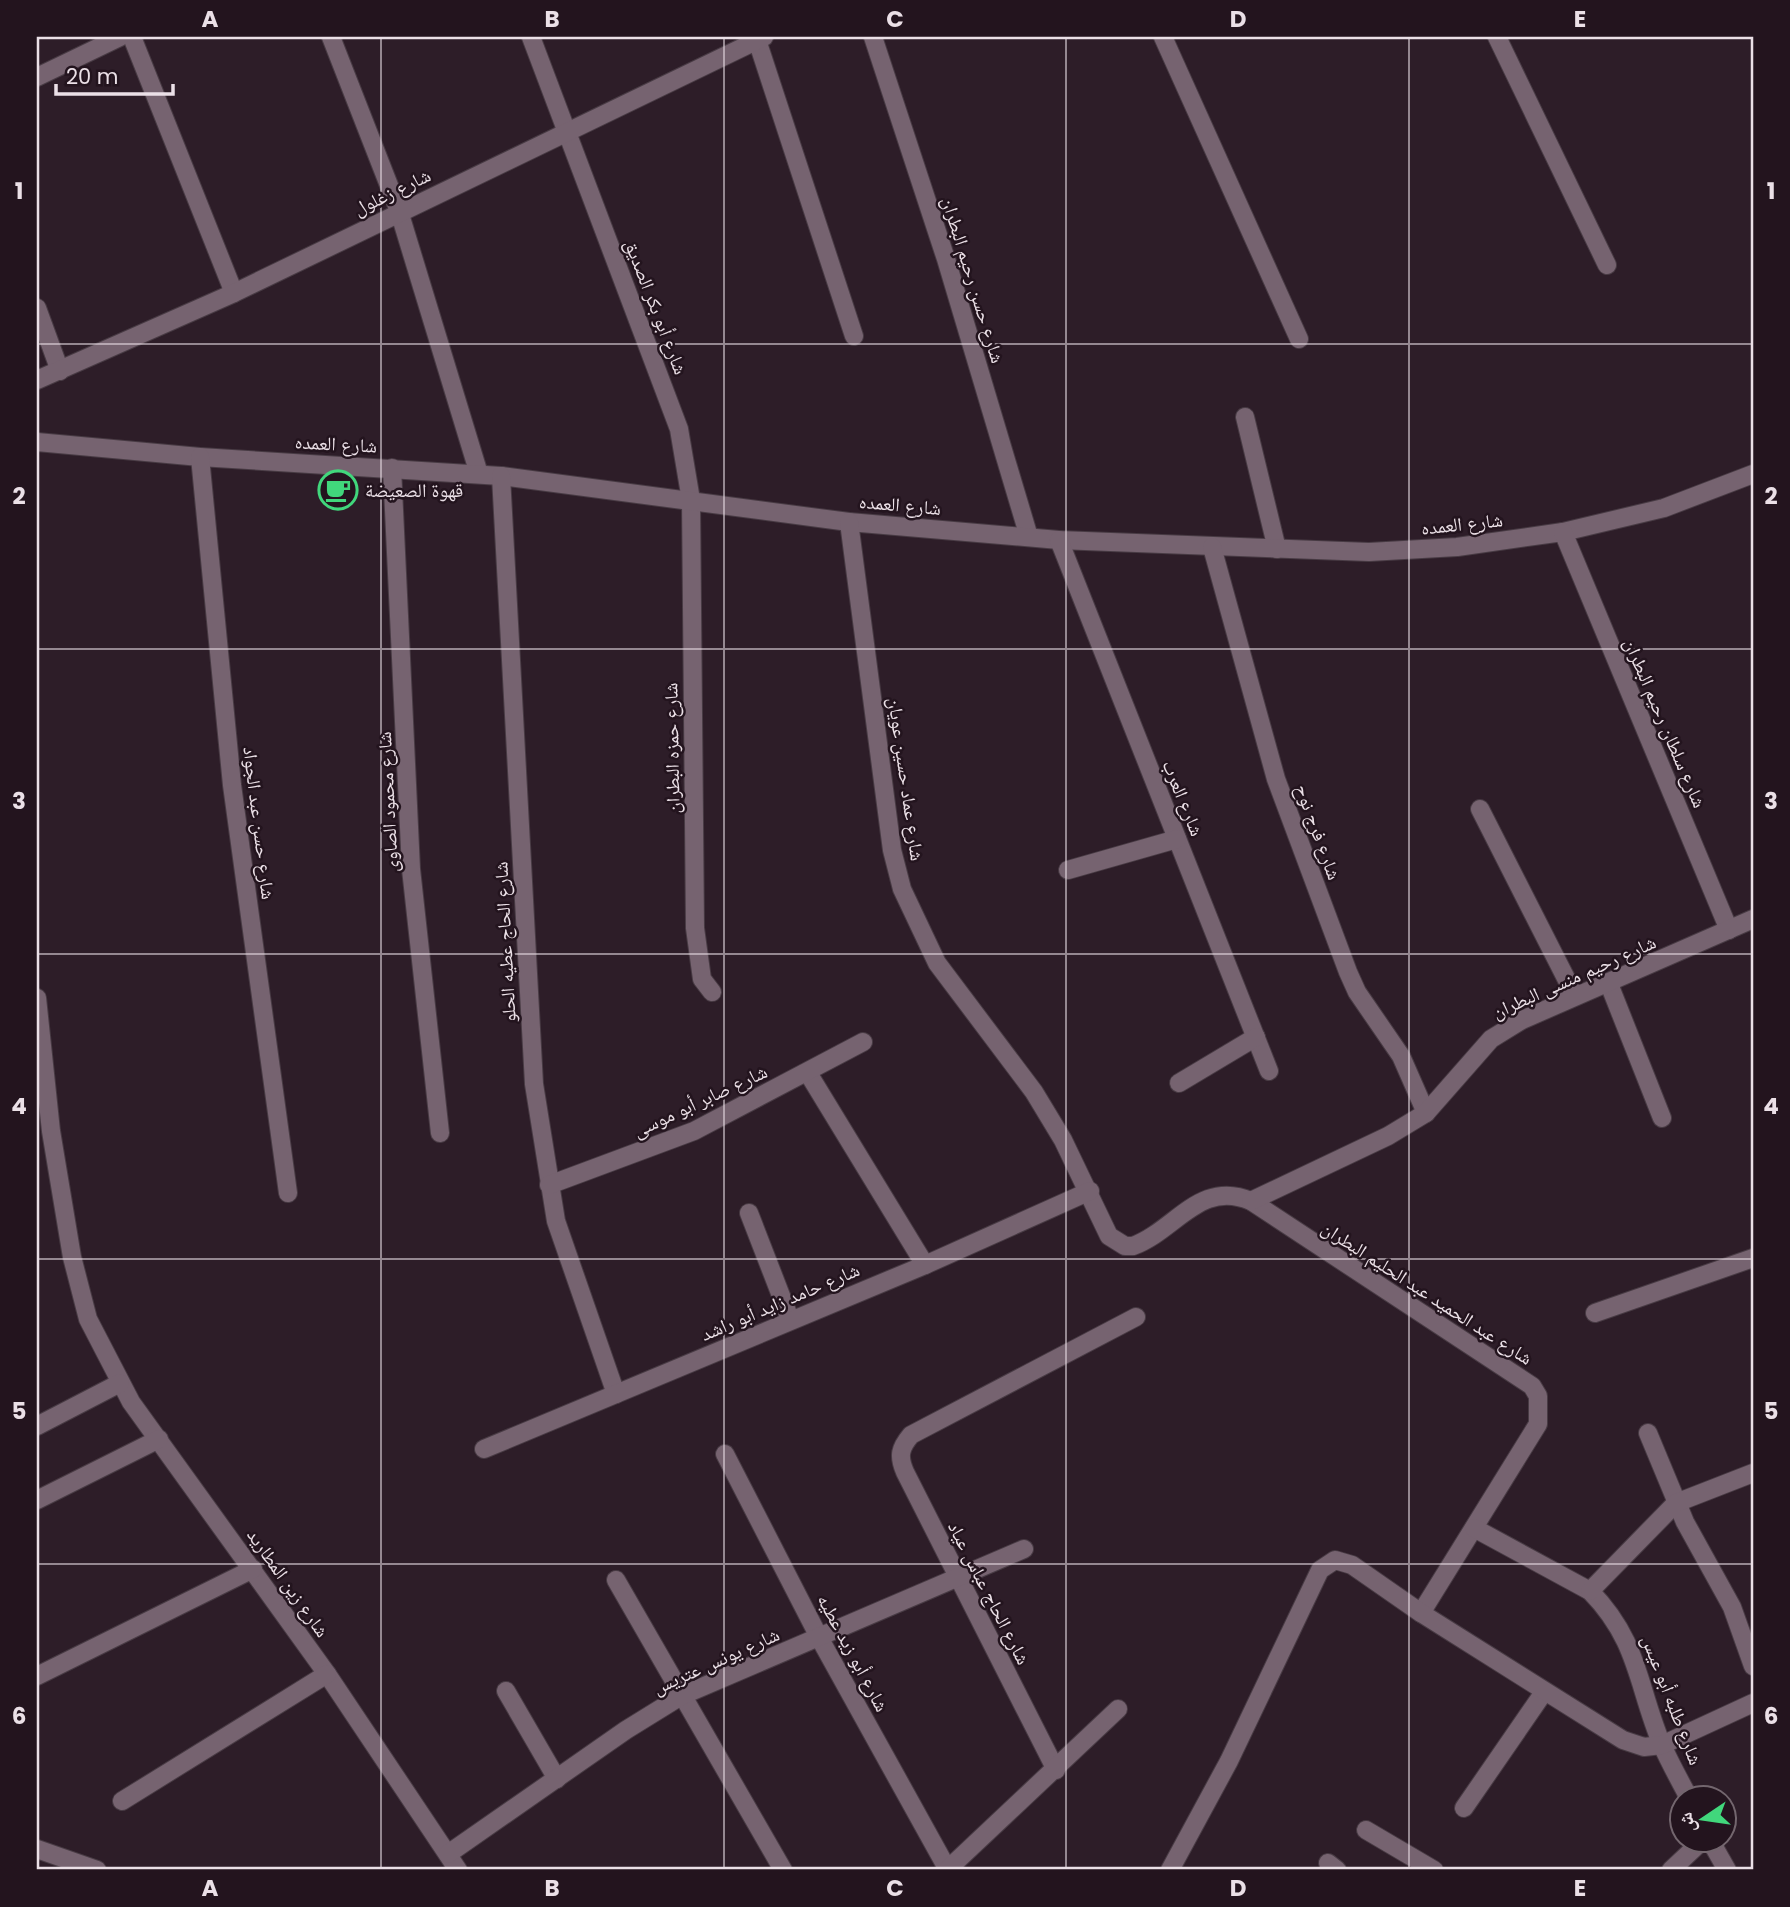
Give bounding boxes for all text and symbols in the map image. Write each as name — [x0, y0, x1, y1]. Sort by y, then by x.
text: A — [202, 3, 219, 35]
text: B — [544, 3, 560, 35]
text: C — [886, 3, 904, 35]
text: D — [1230, 3, 1246, 35]
text: E — [1574, 3, 1586, 35]
scale bar — [56, 52, 173, 96]
text: 20 m — [66, 62, 119, 91]
street label: شارع زغلول — [349, 162, 435, 222]
text: 1 — [15, 175, 23, 207]
text: 1 — [1767, 175, 1775, 207]
street label: شارع حسن رحيم البطران — [935, 193, 1011, 367]
street label: شارع أبو بكر الصديق — [618, 236, 694, 378]
street label: شارع العمده — [294, 428, 378, 460]
cafe icon: قهوة الصعيضة — [317, 469, 359, 511]
place label: قهوة الصعيضة — [365, 477, 463, 504]
text: 2 — [12, 480, 26, 512]
text: 2 — [1764, 480, 1778, 512]
street label: شارع العمده — [858, 488, 942, 522]
street label: شارع العمده — [1420, 506, 1504, 542]
street label: شارع سلطان رحيم البطران — [1617, 634, 1713, 812]
street label: شارع حمزه البطران — [657, 682, 687, 814]
street label: شارع عماد حسين عويان — [881, 695, 931, 863]
street label: شارع محمود الصاوى — [371, 731, 405, 873]
street label: شارع حسن عبد الجواد — [236, 745, 282, 901]
street label: شارع العرب — [1156, 756, 1210, 840]
street label: شارع فرج نوح — [1288, 780, 1348, 884]
text: 3 — [12, 785, 26, 817]
text: 3 — [1764, 785, 1778, 817]
street label: شارع الحاج عطيه الحلو — [487, 861, 523, 1023]
street label: شارع رحيم منسى البطران — [1488, 929, 1660, 1025]
street label: شارع صابر أبو موسى — [628, 1058, 772, 1144]
text: 4 — [11, 1090, 27, 1122]
text: 4 — [1763, 1090, 1779, 1122]
street label: شارع عبد الحميد عبد الحليم البطران — [1316, 1214, 1538, 1372]
street label: شارع حامد زايد أبو راشد — [696, 1256, 864, 1348]
text: 5 — [12, 1395, 26, 1427]
text: 5 — [1764, 1395, 1778, 1427]
street label: شارع الحاج عباس عياد — [941, 1517, 1037, 1669]
street label: شارع زين المطاريد — [240, 1523, 336, 1643]
street label: شارع أبو زيد عطيه — [811, 1589, 895, 1717]
street label: شارع يونس عتريس — [648, 1621, 784, 1701]
street label: شارع طلبه أبو عيس — [1635, 1631, 1709, 1769]
text: 6 — [12, 1700, 26, 1732]
text: 6 — [1764, 1700, 1778, 1732]
north arrow — [1668, 1784, 1738, 1854]
text: ش — [1672, 1810, 1702, 1836]
text: A — [202, 1872, 219, 1904]
text: B — [544, 1872, 560, 1904]
text: C — [886, 1872, 904, 1904]
text: D — [1230, 1872, 1246, 1904]
text: E — [1574, 1872, 1586, 1904]

